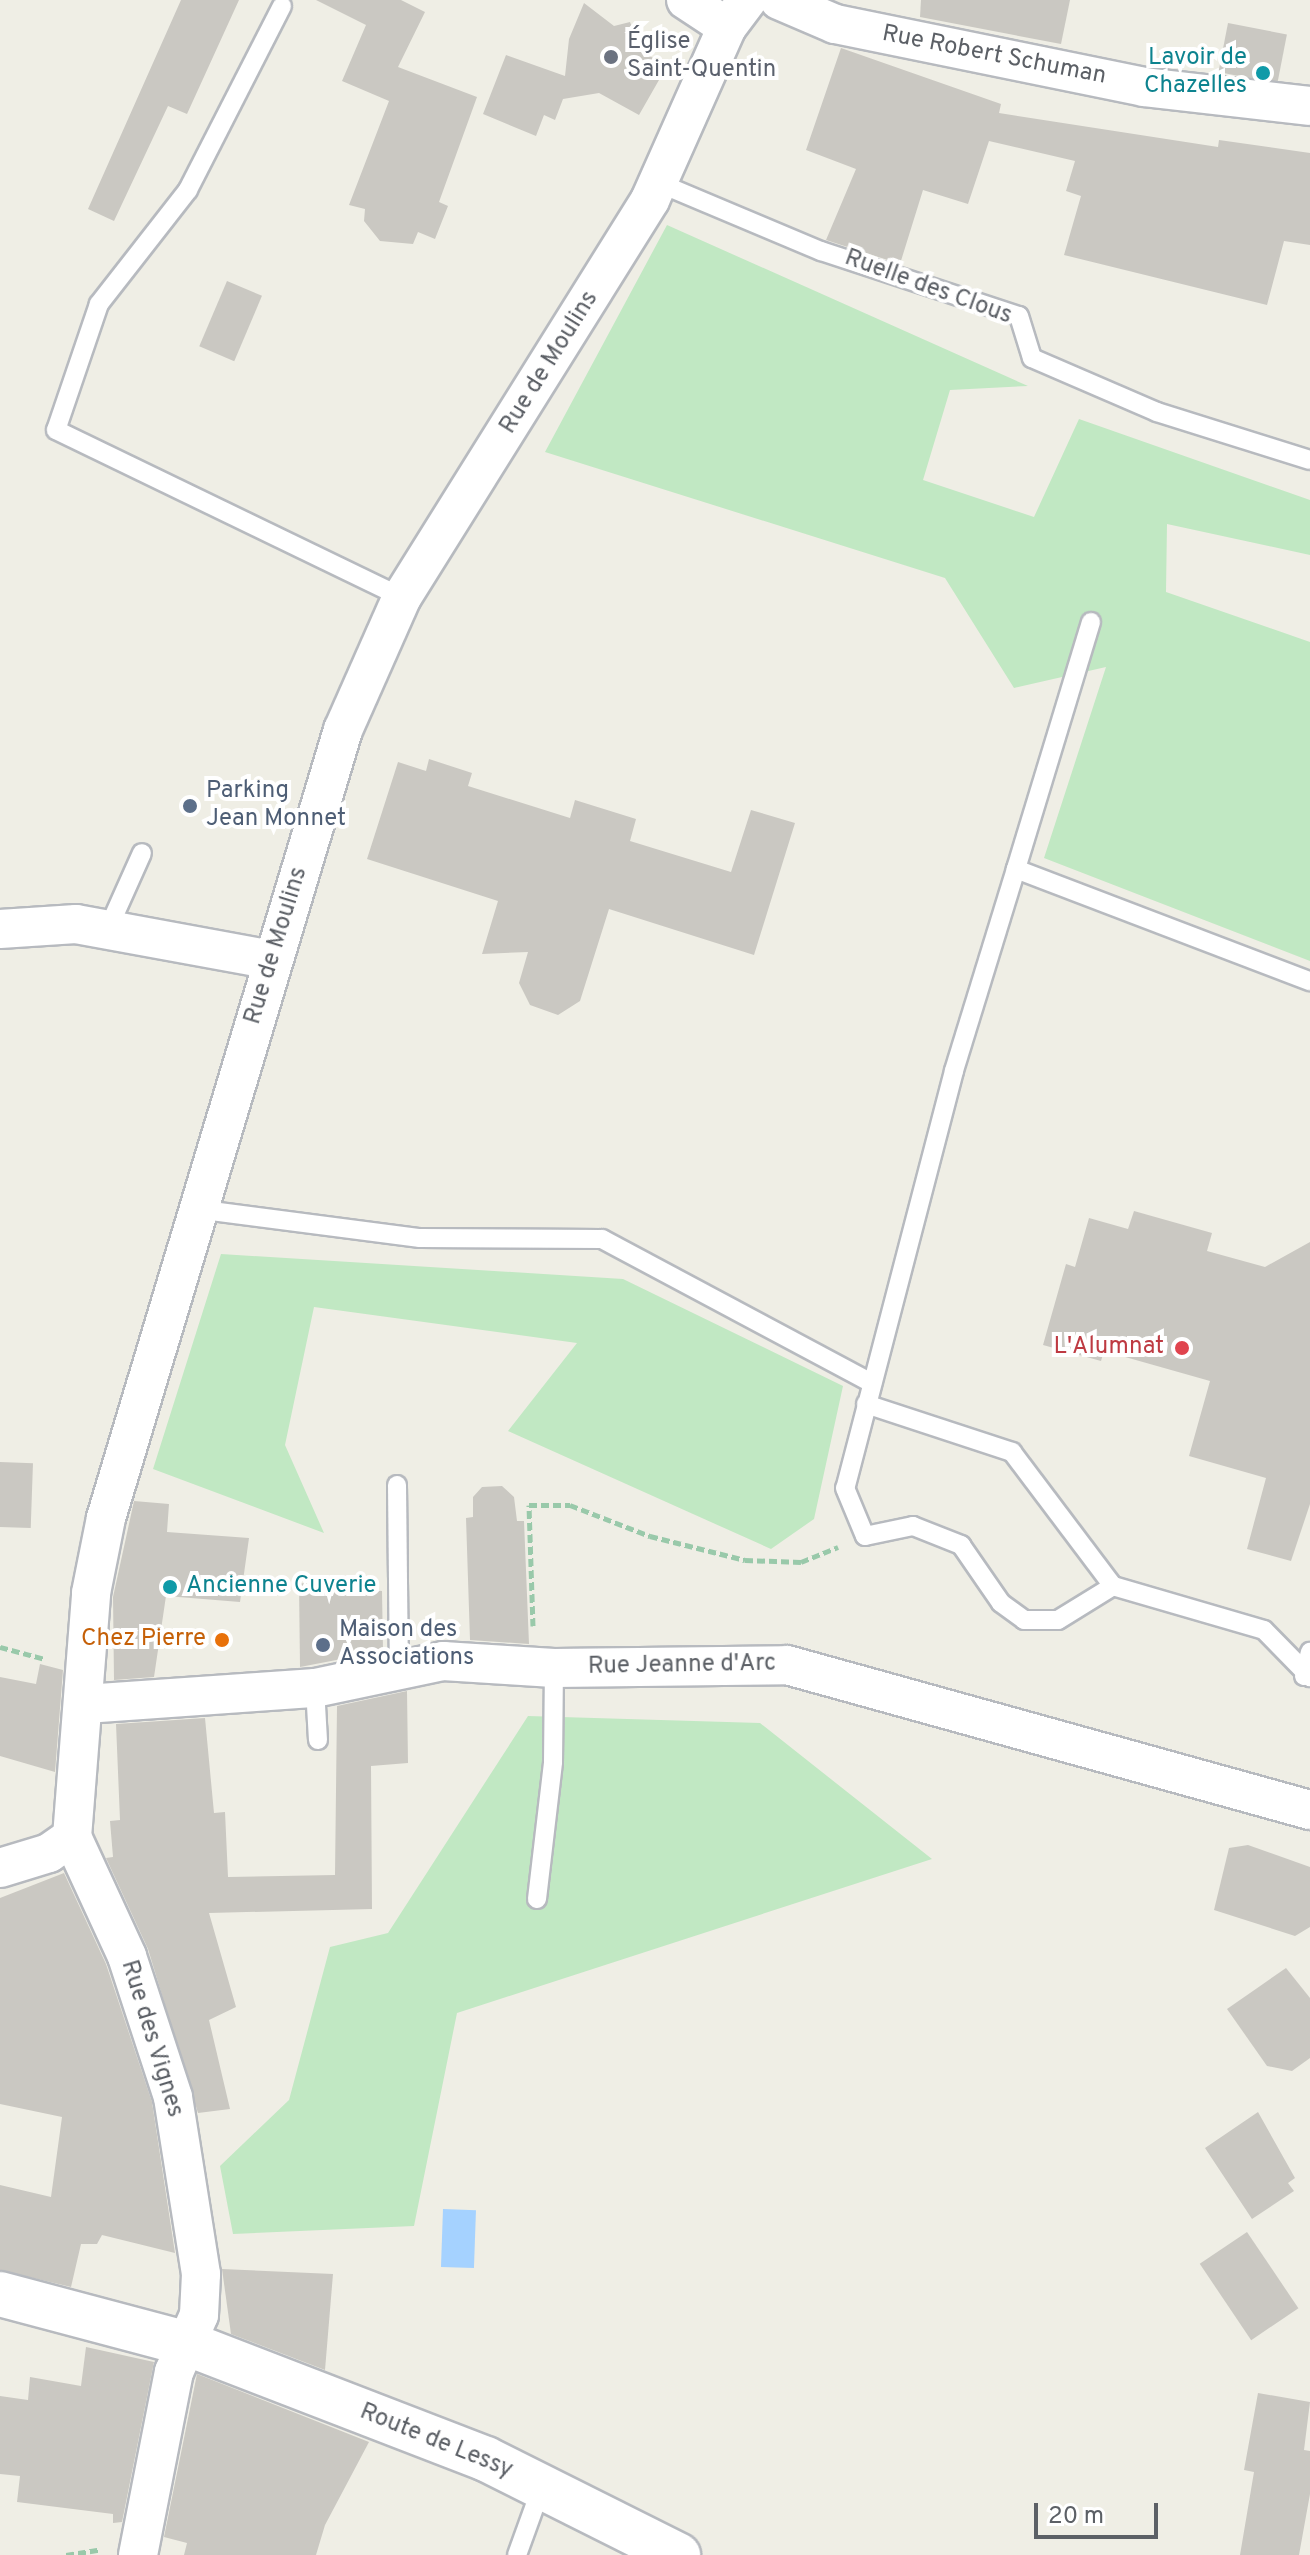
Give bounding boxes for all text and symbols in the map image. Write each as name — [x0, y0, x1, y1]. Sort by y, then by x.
street label: Rue Robert Schuman — [879, 20, 1109, 92]
place label: Église Saint-Quentin — [627, 29, 776, 85]
place label: Lavoir de Chazelles — [1144, 45, 1247, 101]
marker: Église Saint-Quentin — [602, 48, 620, 66]
marker: Lavoir de Chazelles — [1254, 64, 1272, 82]
street label: Ruelle des Clous — [840, 244, 1016, 332]
street label: Rue de Moulins — [495, 286, 605, 440]
place label: Parking Jean Monnet — [206, 778, 346, 834]
marker: Parking Jean Monnet — [181, 797, 199, 815]
street label: Rue de Moulins — [239, 864, 315, 1028]
place label: L'Alumnat — [1054, 1334, 1164, 1362]
marker: L'Alumnat — [1171, 1337, 1193, 1359]
place label: Ancienne Cuverie — [186, 1573, 376, 1601]
marker: Ancienne Cuverie — [161, 1578, 179, 1596]
place label: Maison des Associations — [339, 1617, 474, 1673]
place label: Chez Pierre — [81, 1626, 206, 1654]
marker: Chez Pierre — [213, 1631, 231, 1649]
marker: Maison des Associations — [314, 1636, 332, 1654]
street label: Rue Jeanne d'Arc — [588, 1650, 776, 1682]
street label: Rue des Vignes — [113, 1956, 189, 2122]
street label: Route de Lessy — [355, 2398, 517, 2486]
scale bar — [1038, 2487, 1162, 2537]
text: 20 m — [1048, 2502, 1104, 2532]

